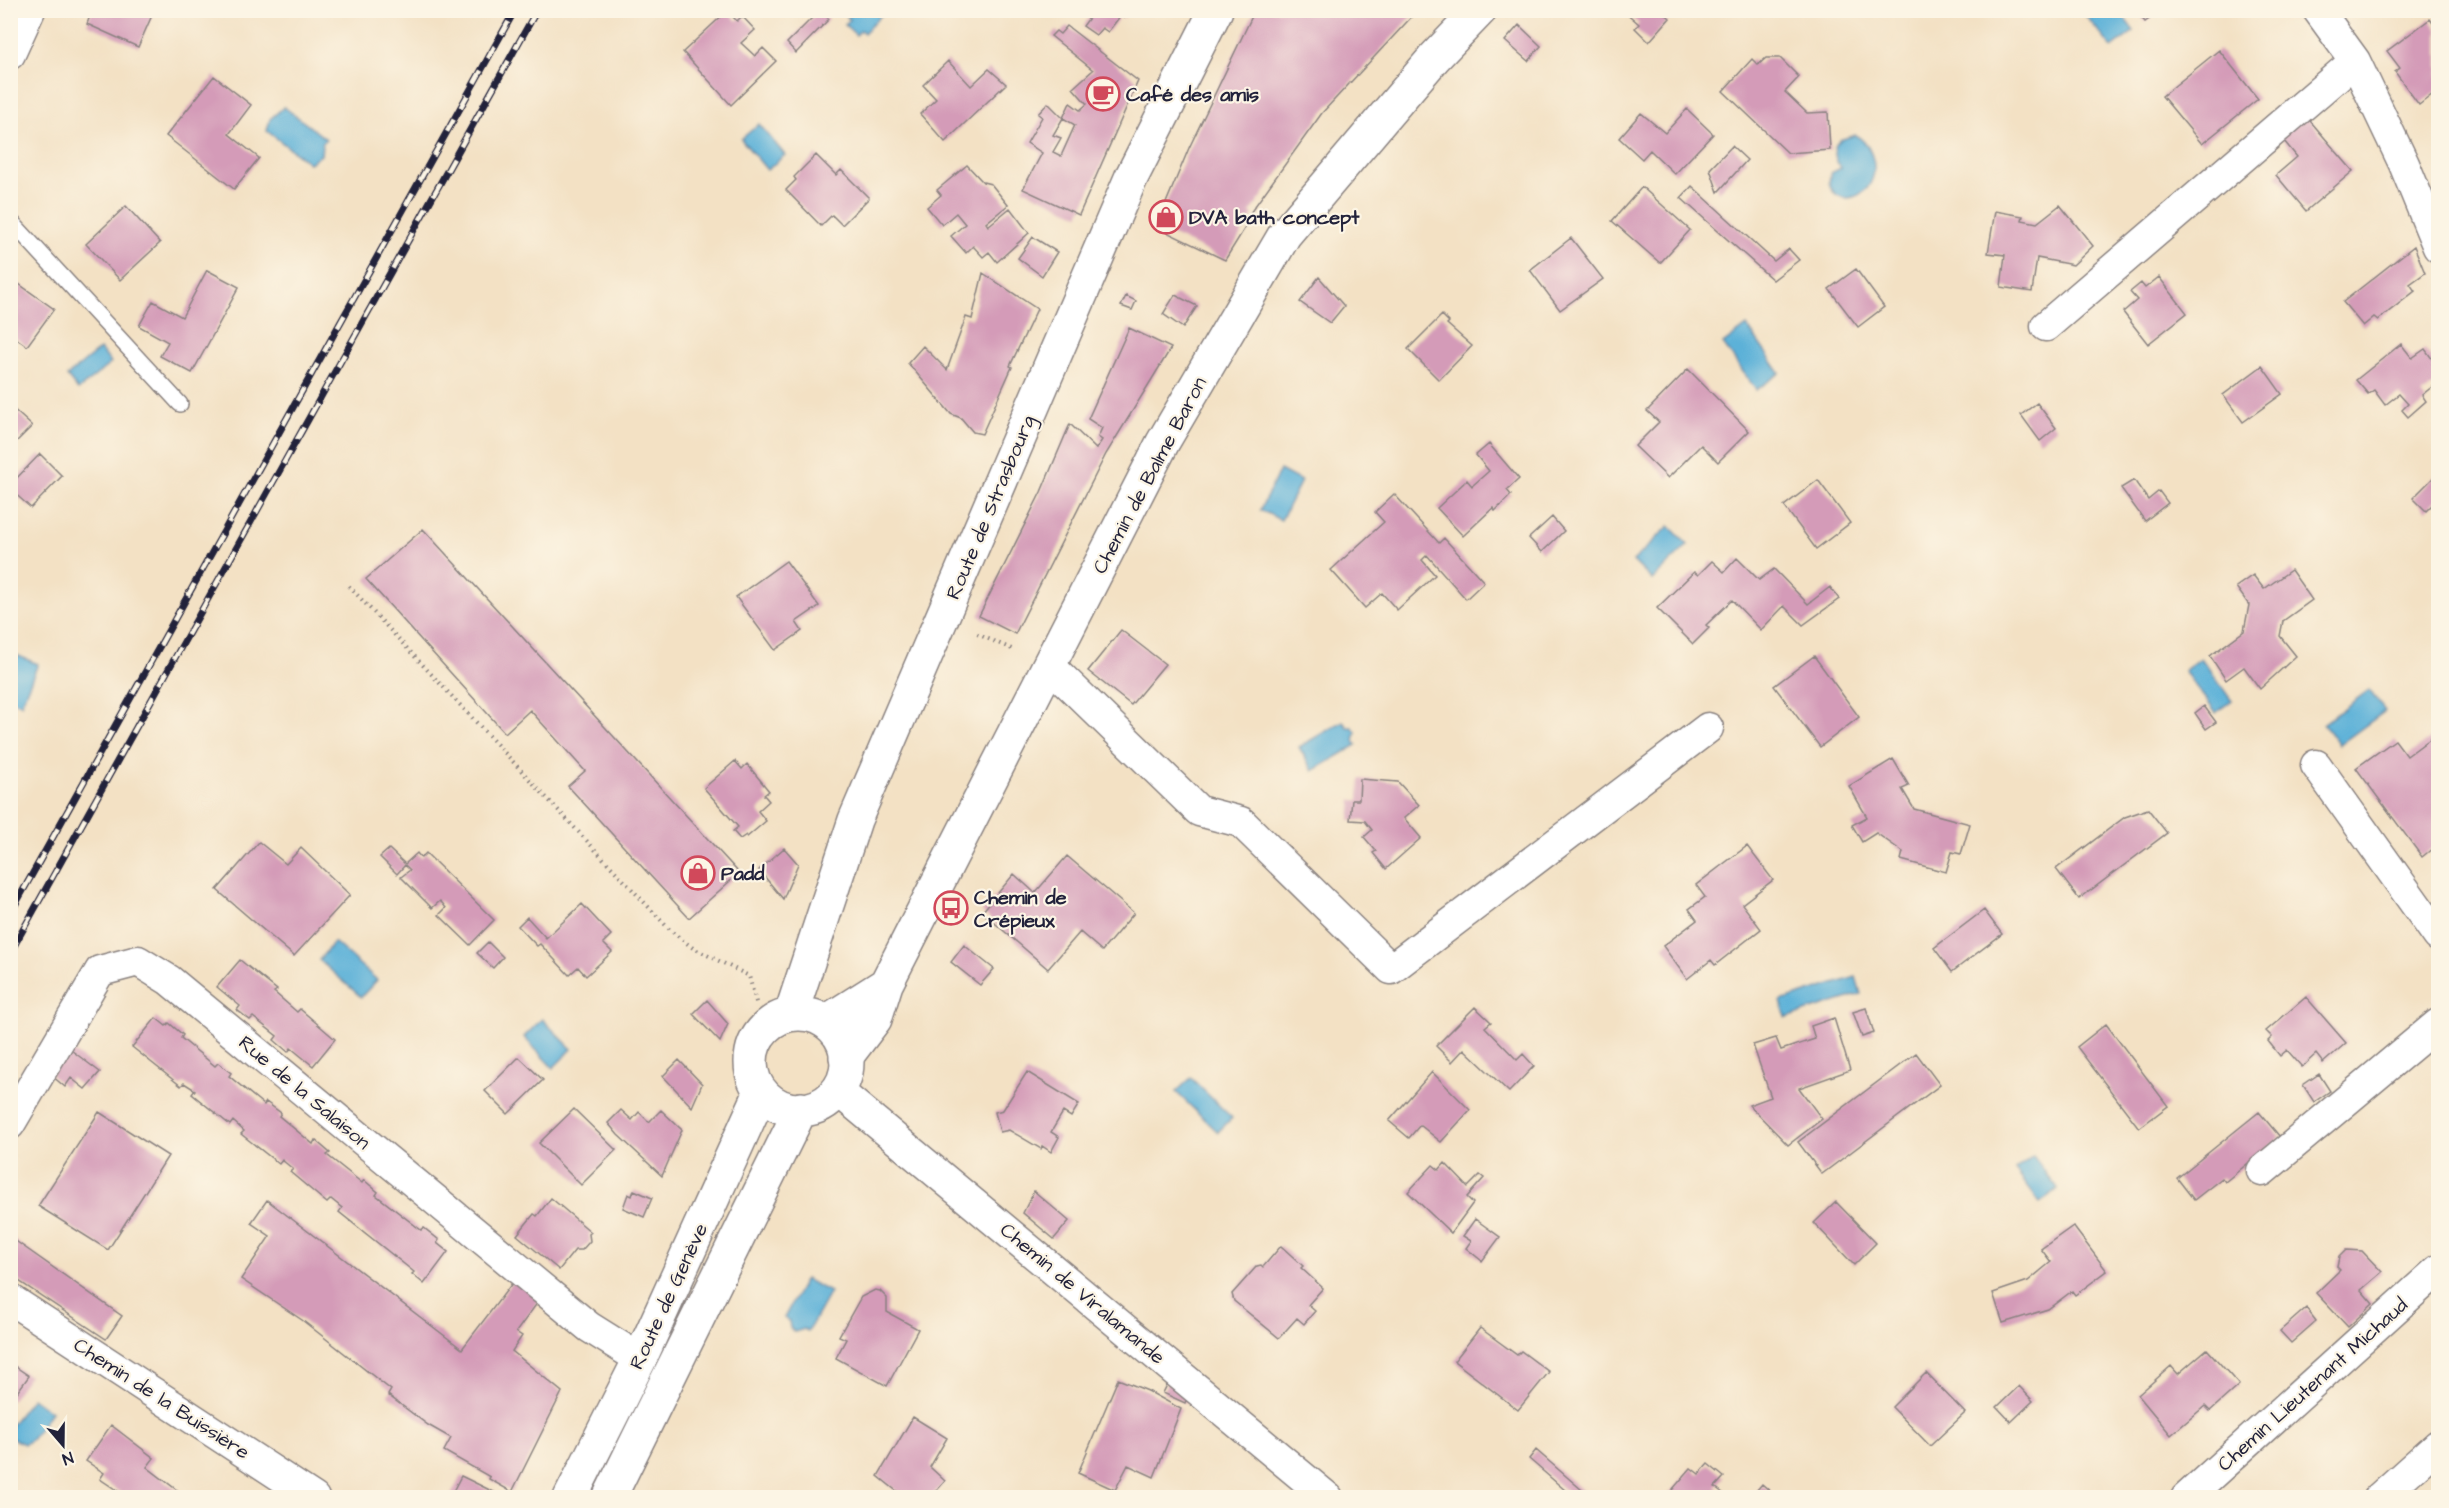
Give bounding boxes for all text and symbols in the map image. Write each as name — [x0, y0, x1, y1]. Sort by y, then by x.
cafe icon: Café des amis — [1085, 76, 1121, 112]
place label: Café des amis — [1126, 81, 1259, 109]
shop icon: DVA bath concept — [1148, 199, 1184, 235]
place label: DVA bath concept — [1189, 204, 1360, 232]
street label: Chemin de Balme Baron — [1086, 372, 1214, 579]
street label: Route de Strasbourg — [939, 411, 1043, 604]
shop icon: Padd — [680, 855, 716, 891]
place label: Padd — [721, 860, 765, 888]
place label: Chemin de Crépieux — [974, 884, 1067, 935]
bus stop icon: Chemin de Crépieux — [933, 890, 969, 926]
street label: Rue de la Salaison — [232, 1029, 376, 1156]
street label: Chemin de Viralamande — [994, 1216, 1171, 1371]
street label: Route de Genève — [623, 1219, 715, 1374]
street label: Chemin Lieutenant Michaud — [2211, 1292, 2414, 1478]
street label: Chemin de la Buissière — [68, 1331, 255, 1467]
north arrow — [33, 1415, 93, 1475]
text: N — [59, 1446, 76, 1470]

